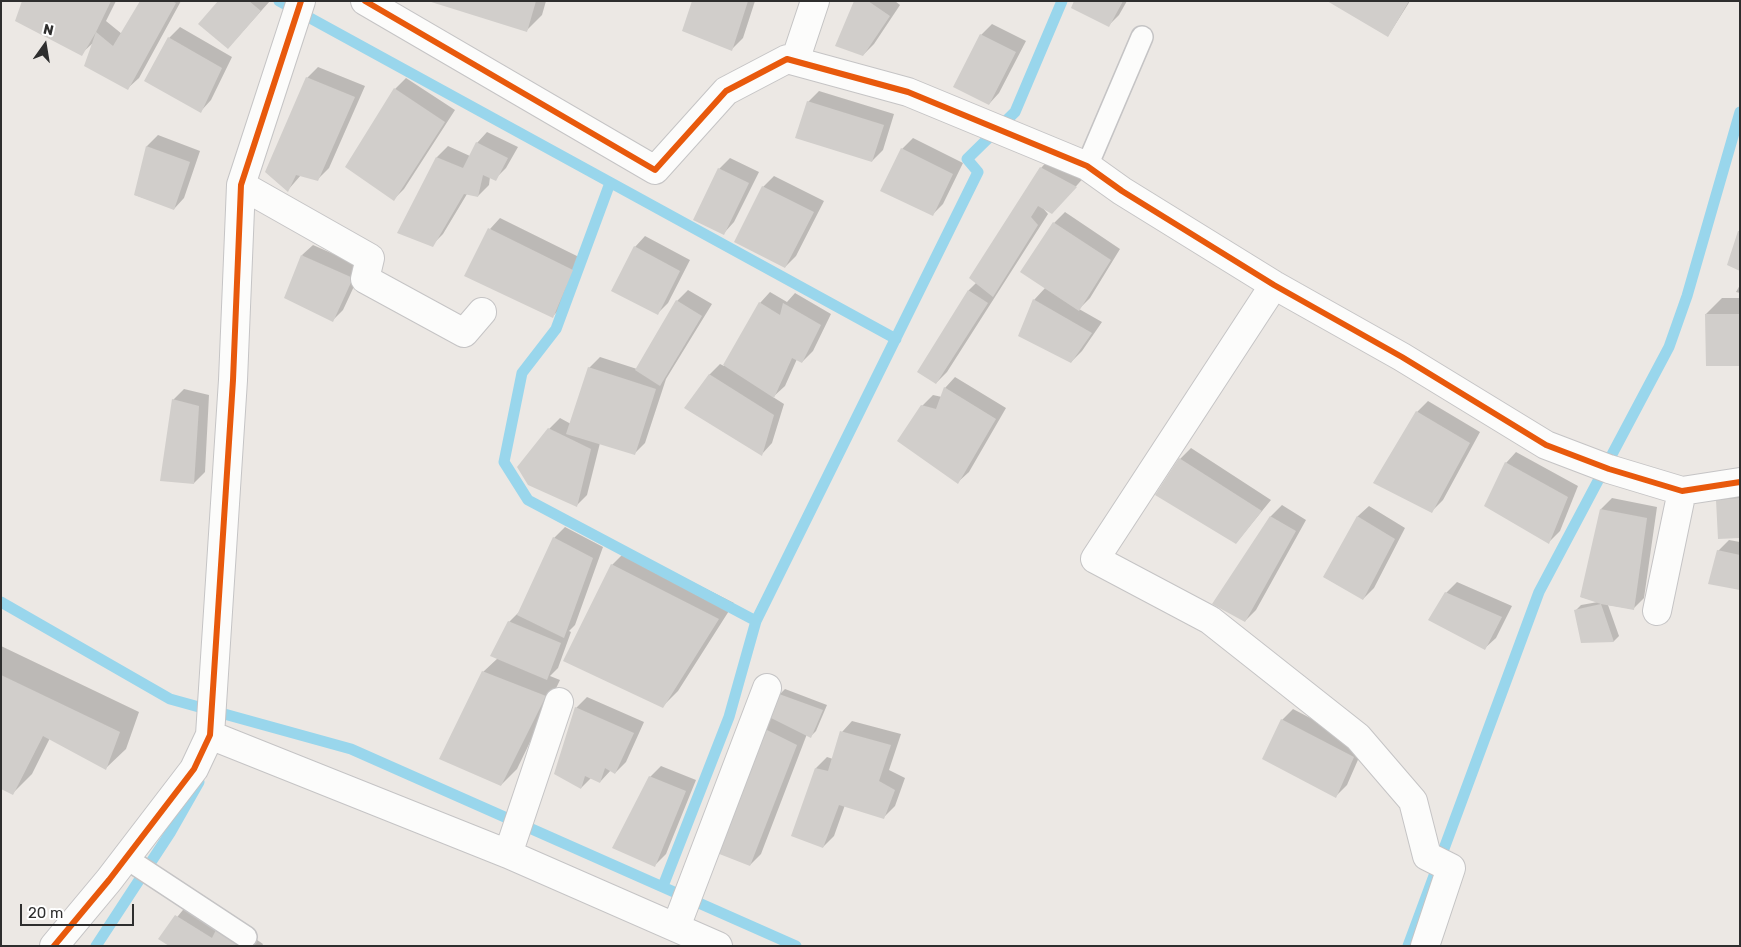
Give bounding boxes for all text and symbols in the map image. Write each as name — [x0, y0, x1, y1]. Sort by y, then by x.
north arrow — [20, 20, 70, 70]
text: N — [42, 20, 55, 39]
scale bar — [22, 894, 136, 926]
text: 20 m — [28, 904, 63, 922]

